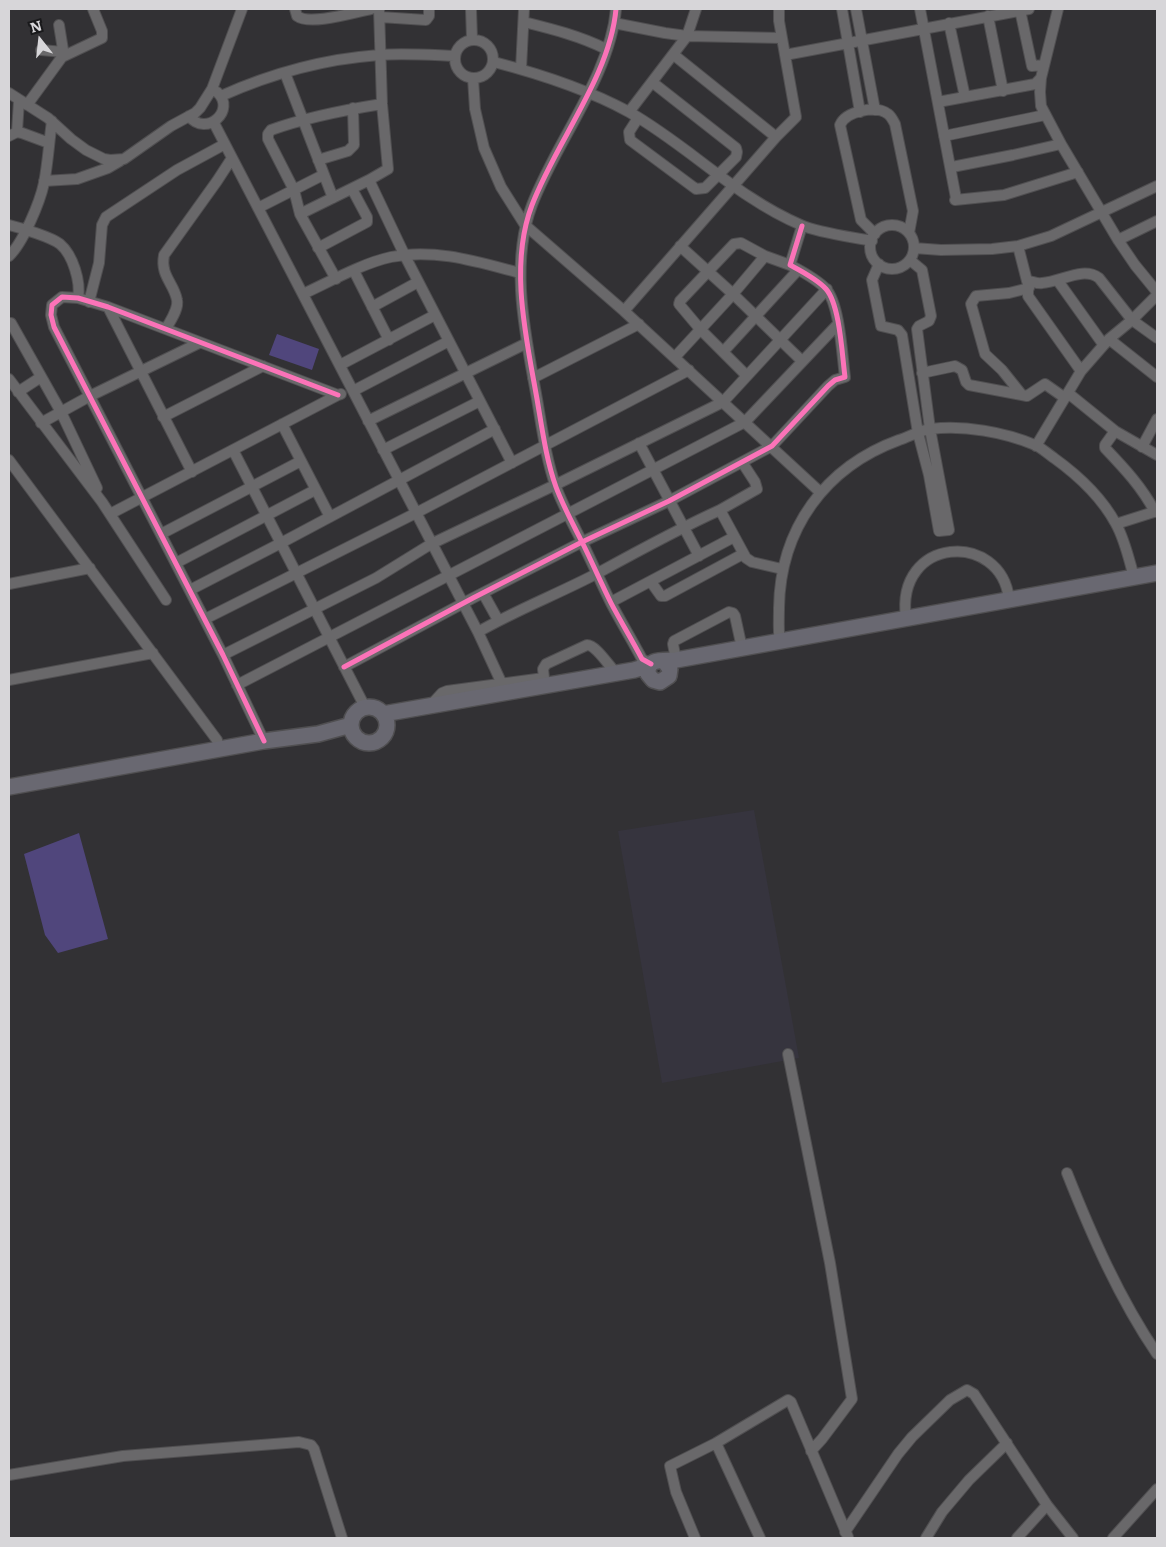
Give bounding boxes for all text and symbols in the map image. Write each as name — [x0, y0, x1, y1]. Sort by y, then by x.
text: N — [27, 14, 44, 37]
north arrow — [15, 15, 65, 65]

